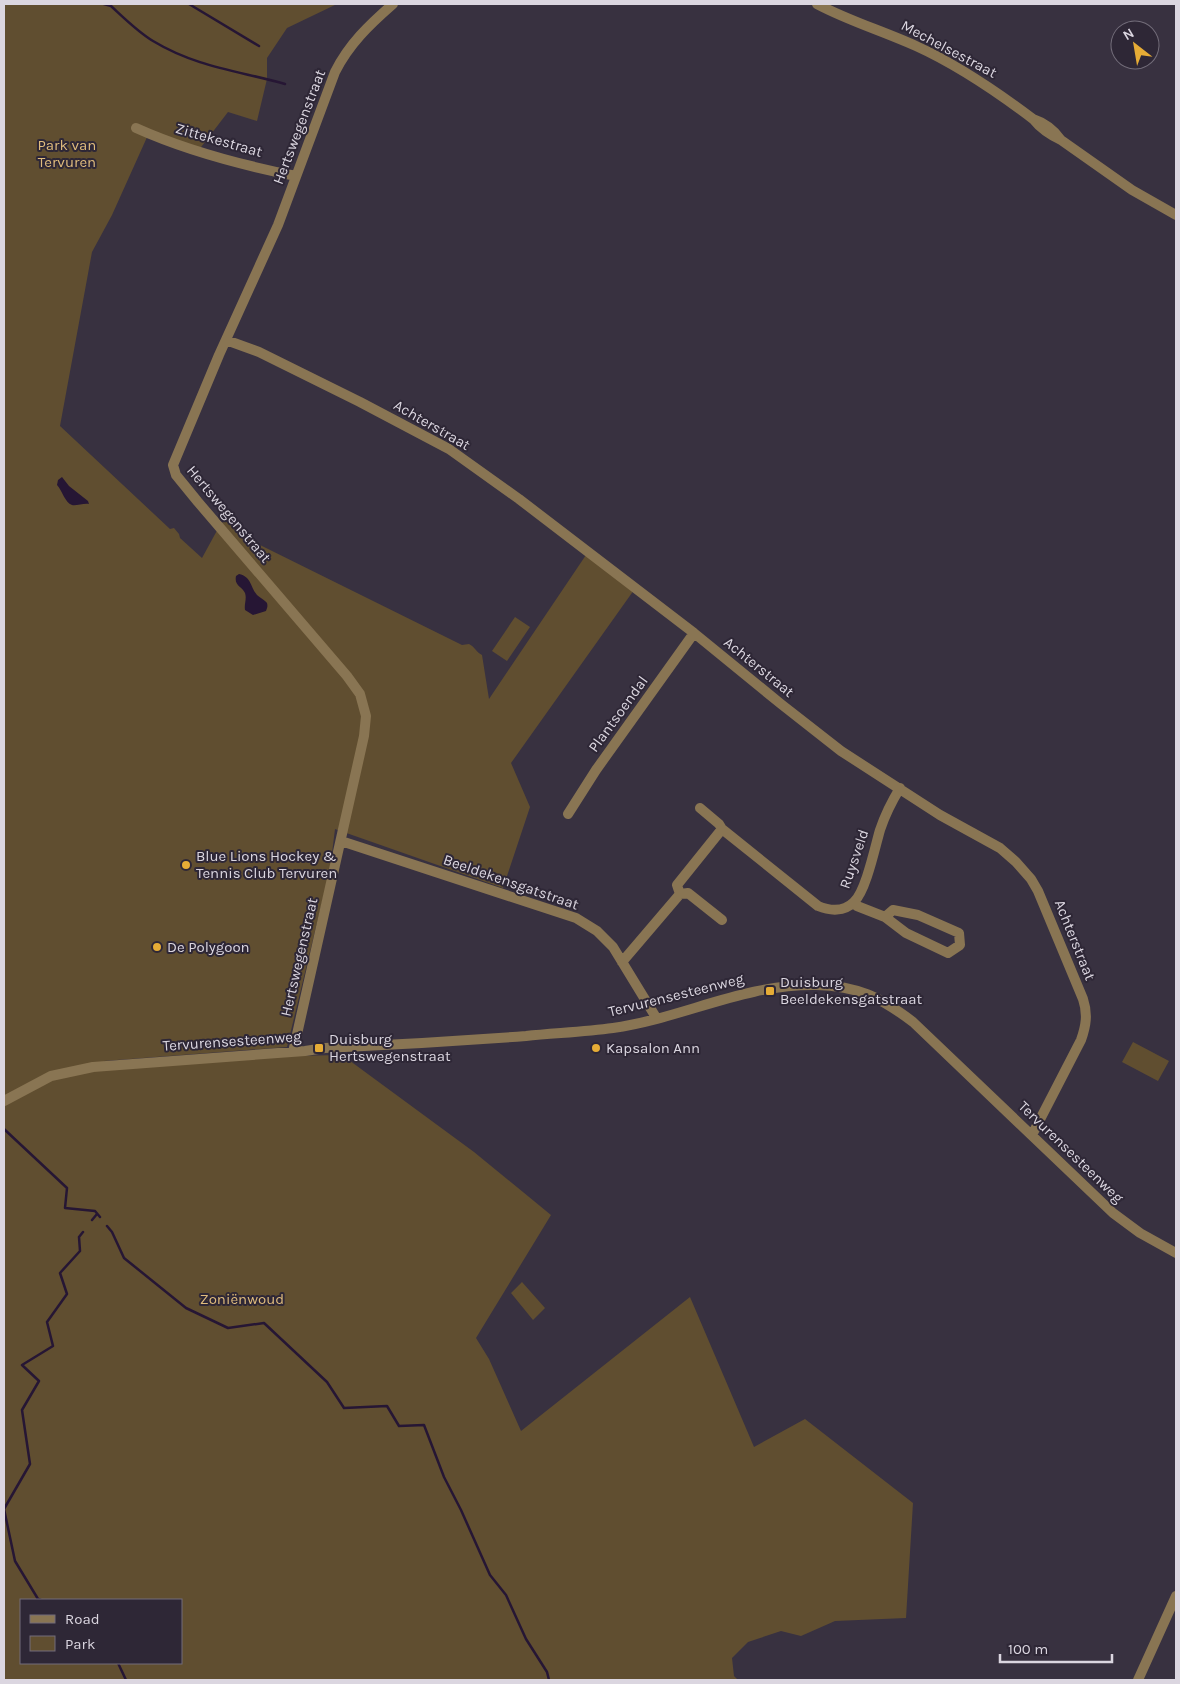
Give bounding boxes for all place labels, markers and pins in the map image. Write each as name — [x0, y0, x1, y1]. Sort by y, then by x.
place label: Blue Lions Hockey & Tennis Club Tervuren — [196, 847, 337, 882]
marker: Blue Lions Hockey & Tennis Club Tervuren — [180, 859, 192, 871]
place label: De Polygoon — [167, 938, 250, 956]
marker: De Polygoon — [151, 941, 163, 953]
place label: Duisburg Beeldekensgatstraat — [780, 973, 922, 1008]
marker: Duisburg Beeldekensgatstraat — [764, 985, 776, 997]
place label: Duisburg Hertswegenstraat — [329, 1030, 451, 1065]
place label: Kapsalon Ann — [606, 1039, 700, 1057]
marker: Duisburg Hertswegenstraat — [313, 1042, 325, 1054]
marker: Kapsalon Ann — [590, 1042, 602, 1054]

